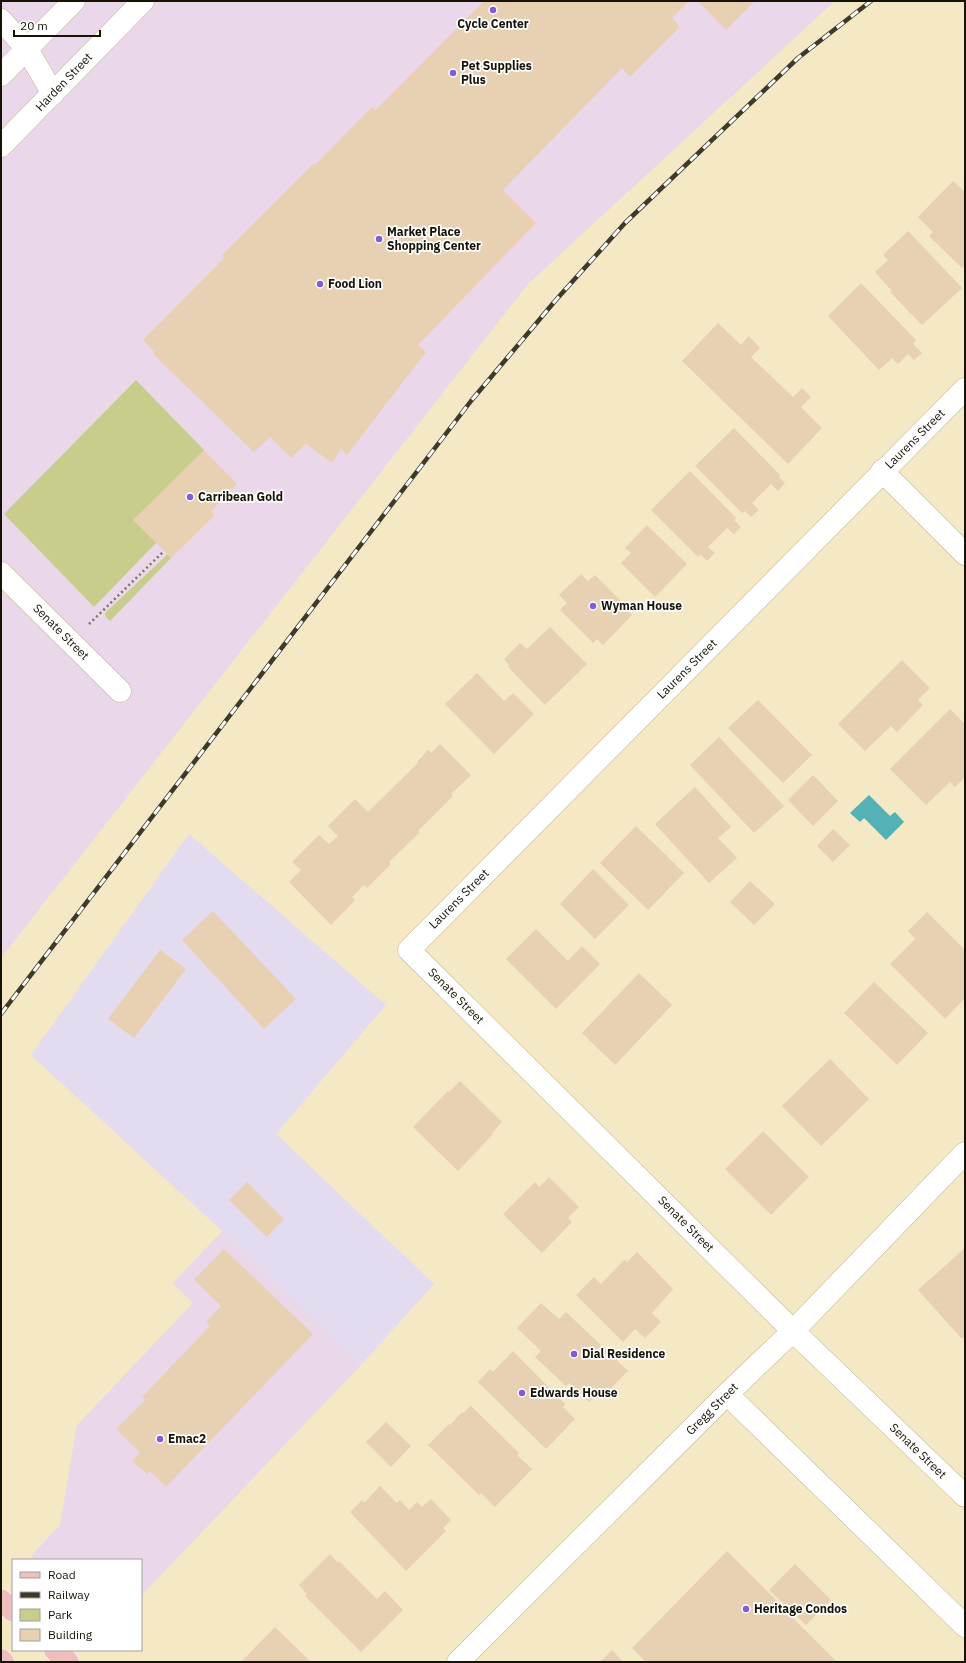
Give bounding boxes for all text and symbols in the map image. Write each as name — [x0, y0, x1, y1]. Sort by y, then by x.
marker: Cycle Center — [488, 5, 498, 15]
scale bar — [14, 12, 100, 38]
place label: Cycle Center — [457, 16, 529, 31]
text: 20 m — [20, 18, 48, 33]
street label: Harden Street — [32, 49, 95, 114]
place label: Pet Supplies Plus — [461, 58, 532, 87]
marker: Pet Supplies Plus — [448, 68, 458, 78]
place label: Market Place Shopping Center — [387, 224, 481, 253]
marker: Market Place Shopping Center — [374, 234, 384, 244]
place label: Food Lion — [328, 276, 382, 291]
marker: Food Lion — [315, 279, 325, 289]
street label: Laurens Street — [882, 406, 948, 472]
place label: Carribean Gold — [198, 489, 283, 504]
marker: Carribean Gold — [185, 492, 195, 502]
place label: Wyman House — [601, 598, 682, 613]
street label: Senate Street — [30, 600, 93, 663]
marker: Wyman House — [588, 601, 598, 611]
street label: Laurens Street — [654, 636, 720, 702]
street label: Laurens Street — [426, 866, 492, 932]
street label: Senate Street — [425, 964, 488, 1027]
street label: Senate Street — [655, 1192, 718, 1255]
place label: Dial Residence — [582, 1346, 666, 1361]
marker: Dial Residence — [569, 1349, 579, 1359]
street label: Gregg Street — [682, 1379, 741, 1438]
place label: Edwards House — [530, 1385, 618, 1400]
marker: Edwards House — [517, 1388, 527, 1398]
street label: Senate Street — [887, 1420, 950, 1481]
place label: Emac2 — [168, 1431, 206, 1446]
marker: Emac2 — [155, 1434, 165, 1444]
legend — [12, 1559, 142, 1651]
text: Road — [48, 1567, 76, 1582]
text: Railway — [48, 1587, 90, 1602]
place label: Heritage Condos — [754, 1601, 847, 1616]
marker: Heritage Condos — [741, 1604, 751, 1614]
text: Park — [48, 1607, 73, 1622]
text: Building — [48, 1627, 93, 1642]

